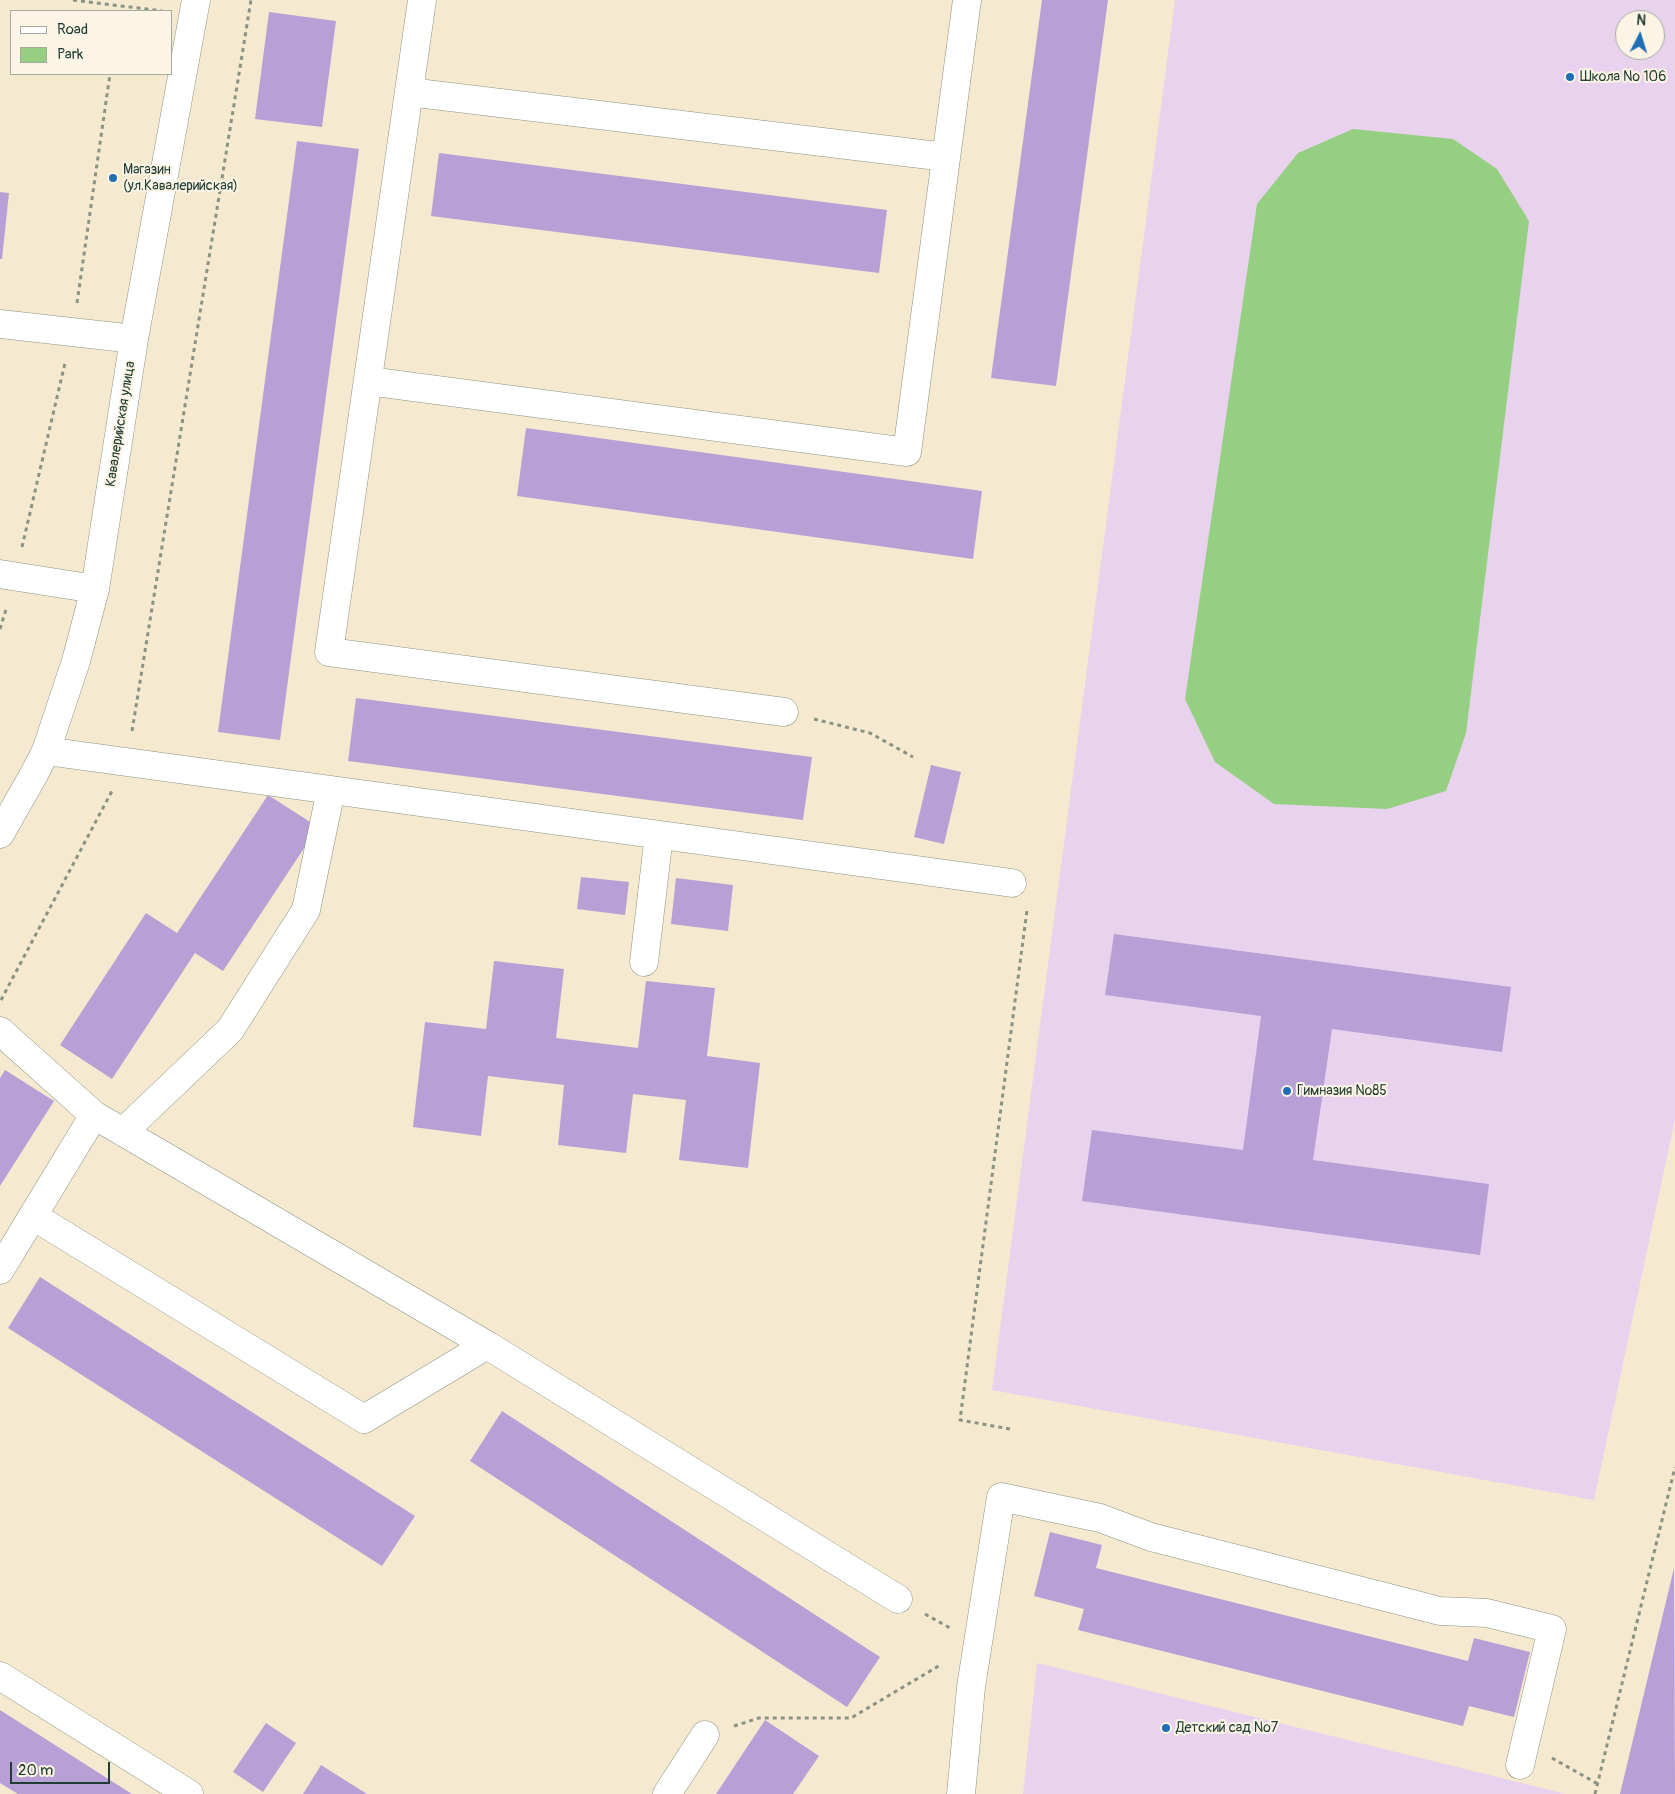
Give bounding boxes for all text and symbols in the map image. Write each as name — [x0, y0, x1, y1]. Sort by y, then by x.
legend — [10, 10, 172, 75]
north arrow — [1615, 10, 1665, 60]
text: N — [1636, 12, 1647, 29]
text: Road — [57, 20, 88, 39]
text: Park — [57, 45, 83, 64]
place label: Школа № 106 — [1580, 69, 1666, 85]
marker: Школа № 106 — [1564, 71, 1576, 83]
place label: Магазин (ул.Кавалерийская) — [123, 162, 238, 194]
marker: Магазин (ул.Кавалерийская) — [107, 172, 119, 184]
street label: Кавалерийская улица — [103, 360, 139, 488]
place label: Гимназия №85 — [1297, 1083, 1387, 1099]
marker: Гимназия №85 — [1281, 1085, 1293, 1097]
place label: Детский сад №7 — [1176, 1720, 1278, 1736]
marker: Детский сад №7 — [1160, 1722, 1172, 1734]
scale bar — [12, 1752, 112, 1784]
text: 20 m — [18, 1761, 53, 1780]

